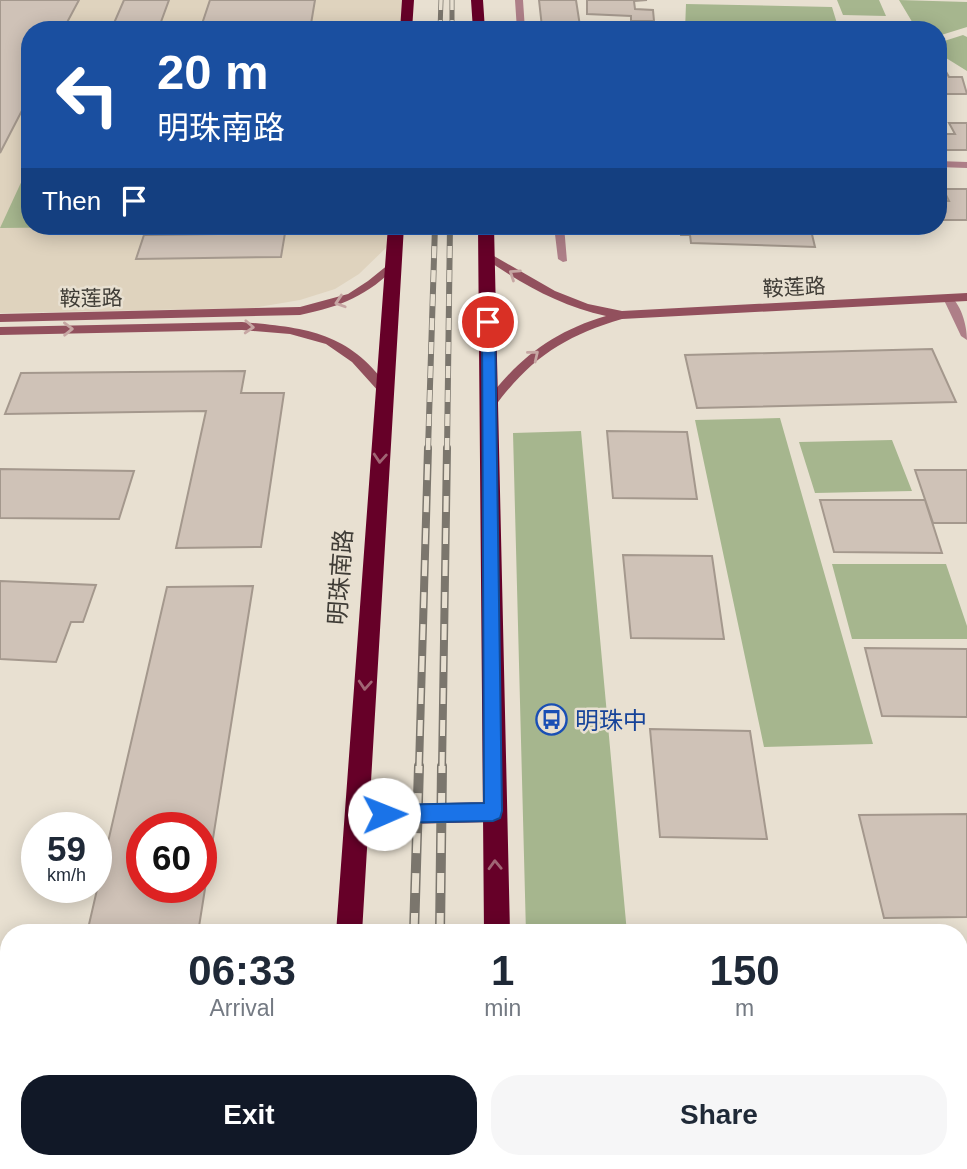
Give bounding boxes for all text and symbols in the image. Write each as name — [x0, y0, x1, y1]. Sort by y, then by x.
text: 20 m — [157, 45, 269, 99]
icon: left — [42, 49, 133, 140]
text: 明珠南路 — [157, 110, 285, 146]
icon: arrive — [115, 182, 153, 220]
text: Then — [42, 186, 101, 216]
one-way arrow — [509, 270, 522, 282]
street label: 鞍莲路 — [762, 274, 826, 300]
street label: 鞍莲路 — [59, 286, 123, 310]
pin — [458, 292, 518, 352]
one-way arrow — [334, 294, 346, 308]
icon: arrive — [469, 303, 507, 341]
one-way arrow — [244, 319, 255, 334]
one-way arrow — [63, 322, 74, 337]
one-way arrow — [526, 350, 538, 363]
one-way arrow — [373, 453, 388, 464]
street label: 明珠南路 — [323, 528, 357, 626]
one-way arrow — [358, 680, 373, 691]
bus stop icon: 明珠中 — [535, 703, 569, 737]
place label: 明珠中 — [575, 707, 647, 734]
position arrow — [347, 777, 421, 851]
speed limit sign: 60 — [126, 812, 217, 903]
text: 59 — [47, 829, 86, 868]
one-way arrow — [487, 859, 502, 870]
text: km/h — [47, 865, 86, 885]
text: 06:33 — [188, 947, 296, 994]
text: 1 — [491, 947, 514, 994]
text: 150 — [710, 947, 780, 994]
text: Arrival — [209, 995, 275, 1021]
text: min — [484, 995, 521, 1021]
text: m — [735, 995, 754, 1021]
button: Exit — [21, 1075, 477, 1155]
button: Share — [491, 1075, 947, 1155]

